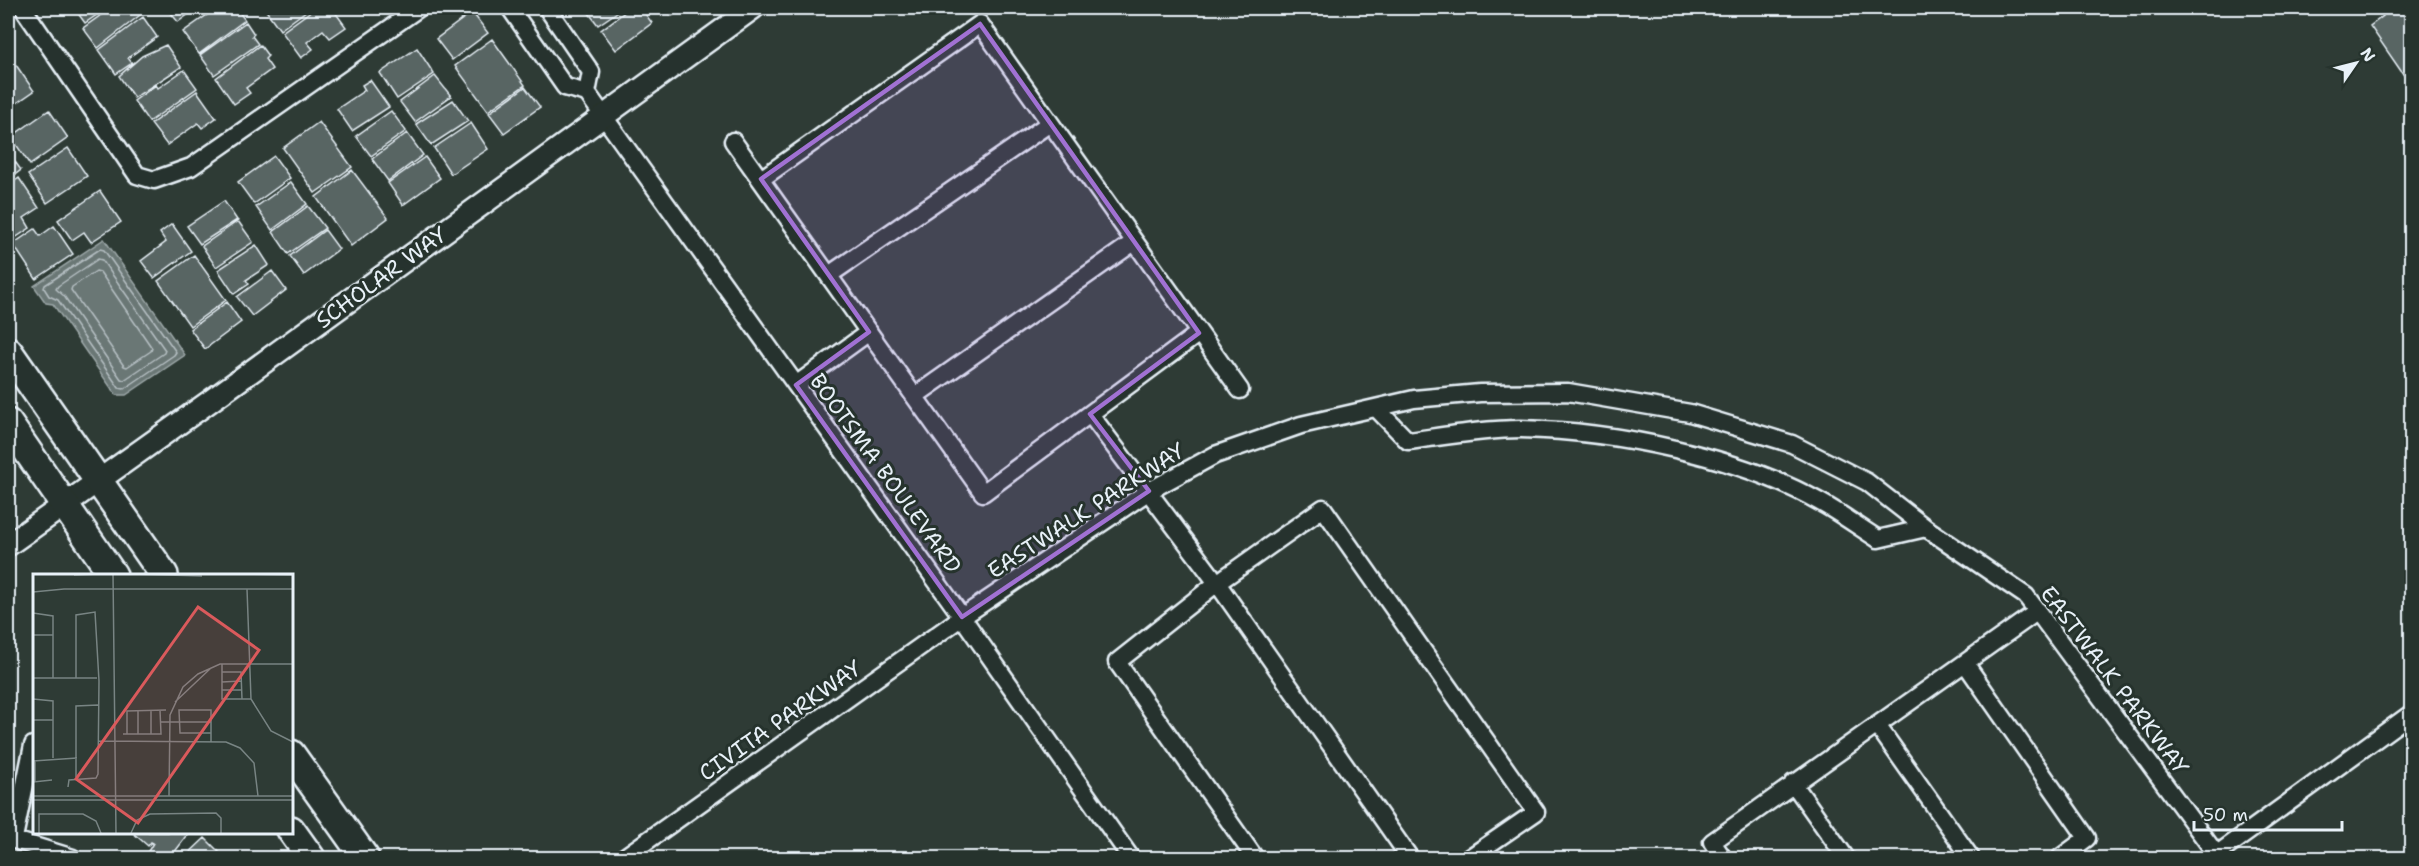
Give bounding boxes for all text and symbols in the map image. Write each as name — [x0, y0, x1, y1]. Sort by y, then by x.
north arrow — [2326, 33, 2386, 93]
text: N — [2356, 43, 2380, 66]
street label: SCHOLAR WAY — [310, 220, 453, 335]
street label: BOOTSMA BOULEVARD — [803, 368, 968, 579]
street label: EASTWALK PARKWAY — [982, 436, 1190, 585]
inset map — [33, 574, 292, 833]
street label: EASTWALK PARKWAY — [2034, 580, 2195, 781]
street label: CIVITA PARKWAY — [693, 653, 868, 788]
scale bar — [2194, 794, 2342, 832]
text: 50 m — [2203, 803, 2248, 827]

